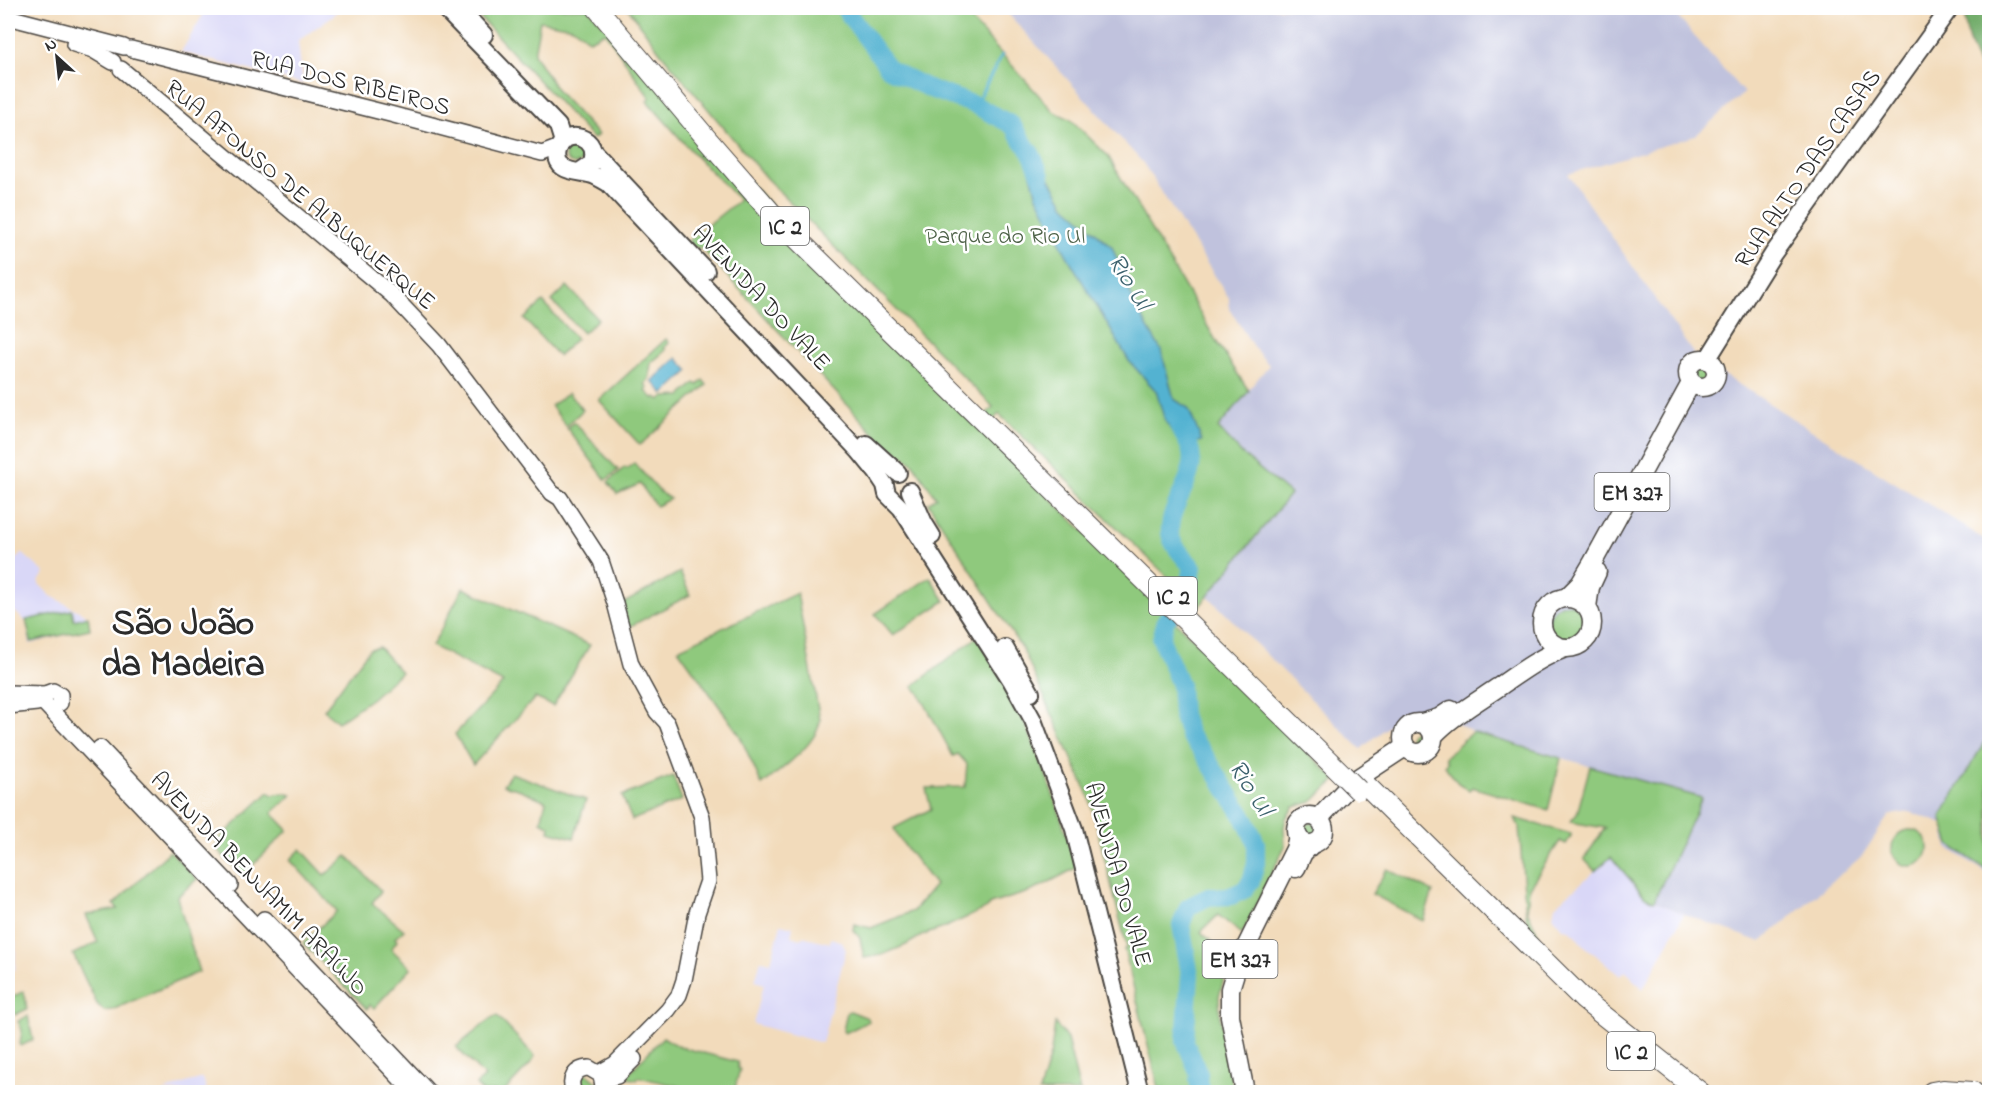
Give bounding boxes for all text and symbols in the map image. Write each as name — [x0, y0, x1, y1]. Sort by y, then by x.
north arrow — [27, 27, 87, 87]
text: N — [41, 32, 62, 59]
street label: RUA DOS RIBEIROS — [247, 43, 454, 126]
street label: RUA ALTO DAS CASAS — [1727, 63, 1891, 276]
street label: RUA AFONSO DE ALBUQUERQUE — [156, 72, 442, 320]
road number: IC 2 — [761, 207, 809, 245]
street label: AVENIDA DO VALE — [683, 217, 838, 380]
park label: Parque do Rio Ul — [925, 220, 1085, 255]
water label: Rio Ul — [1097, 247, 1161, 320]
road number: EM 327 — [1594, 473, 1670, 511]
road number: IC 2 — [1149, 577, 1197, 615]
district label: São João da Madeira — [101, 599, 265, 693]
water label: Rio Ul — [1217, 753, 1283, 826]
street label: AVENIDA BENJAMIM ARAÚJO — [141, 764, 375, 1005]
street label: AVENIDA DO VALE — [1074, 779, 1160, 971]
road number: EM 327 — [1202, 940, 1278, 978]
road number: IC 2 — [1607, 1032, 1655, 1070]

